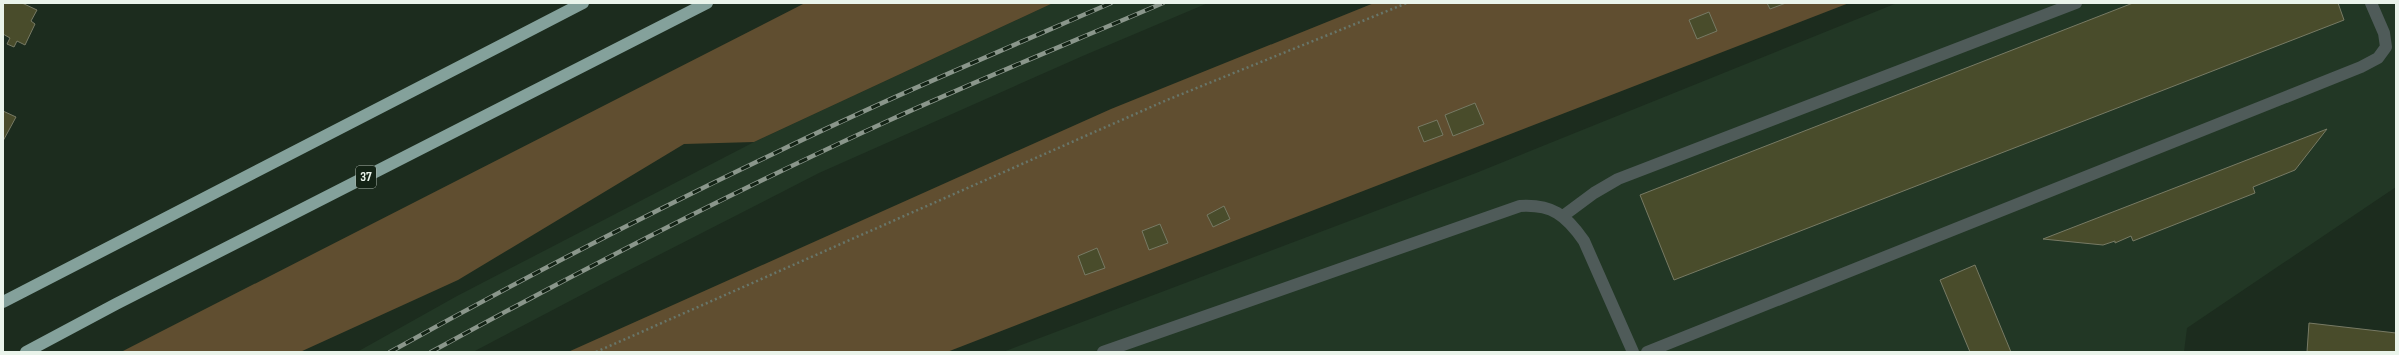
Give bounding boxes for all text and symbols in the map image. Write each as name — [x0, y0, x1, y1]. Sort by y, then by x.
road number: 37 — [356, 166, 376, 188]

